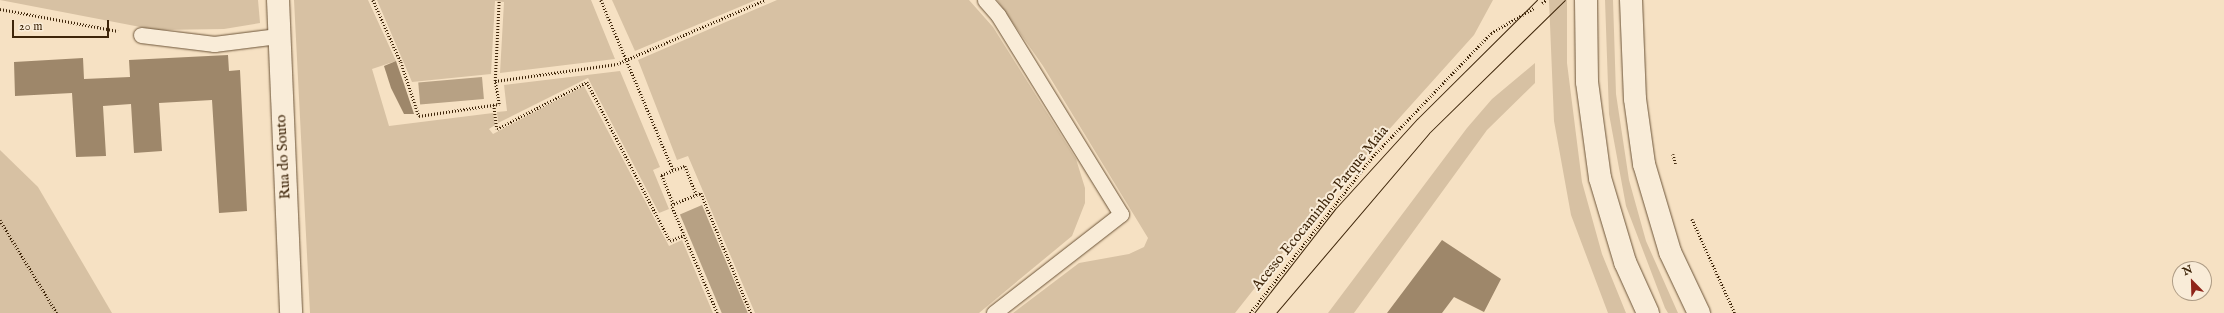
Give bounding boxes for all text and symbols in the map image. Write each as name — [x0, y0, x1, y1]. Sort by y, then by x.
scale bar — [14, 12, 111, 38]
text: 20 m — [19, 19, 42, 34]
street label: Rua do Souto — [272, 114, 294, 200]
street label: Acesso Ecocaminho-Parque Maia — [1248, 122, 1392, 294]
north arrow — [2172, 261, 2212, 301]
text: N — [2181, 263, 2195, 279]

